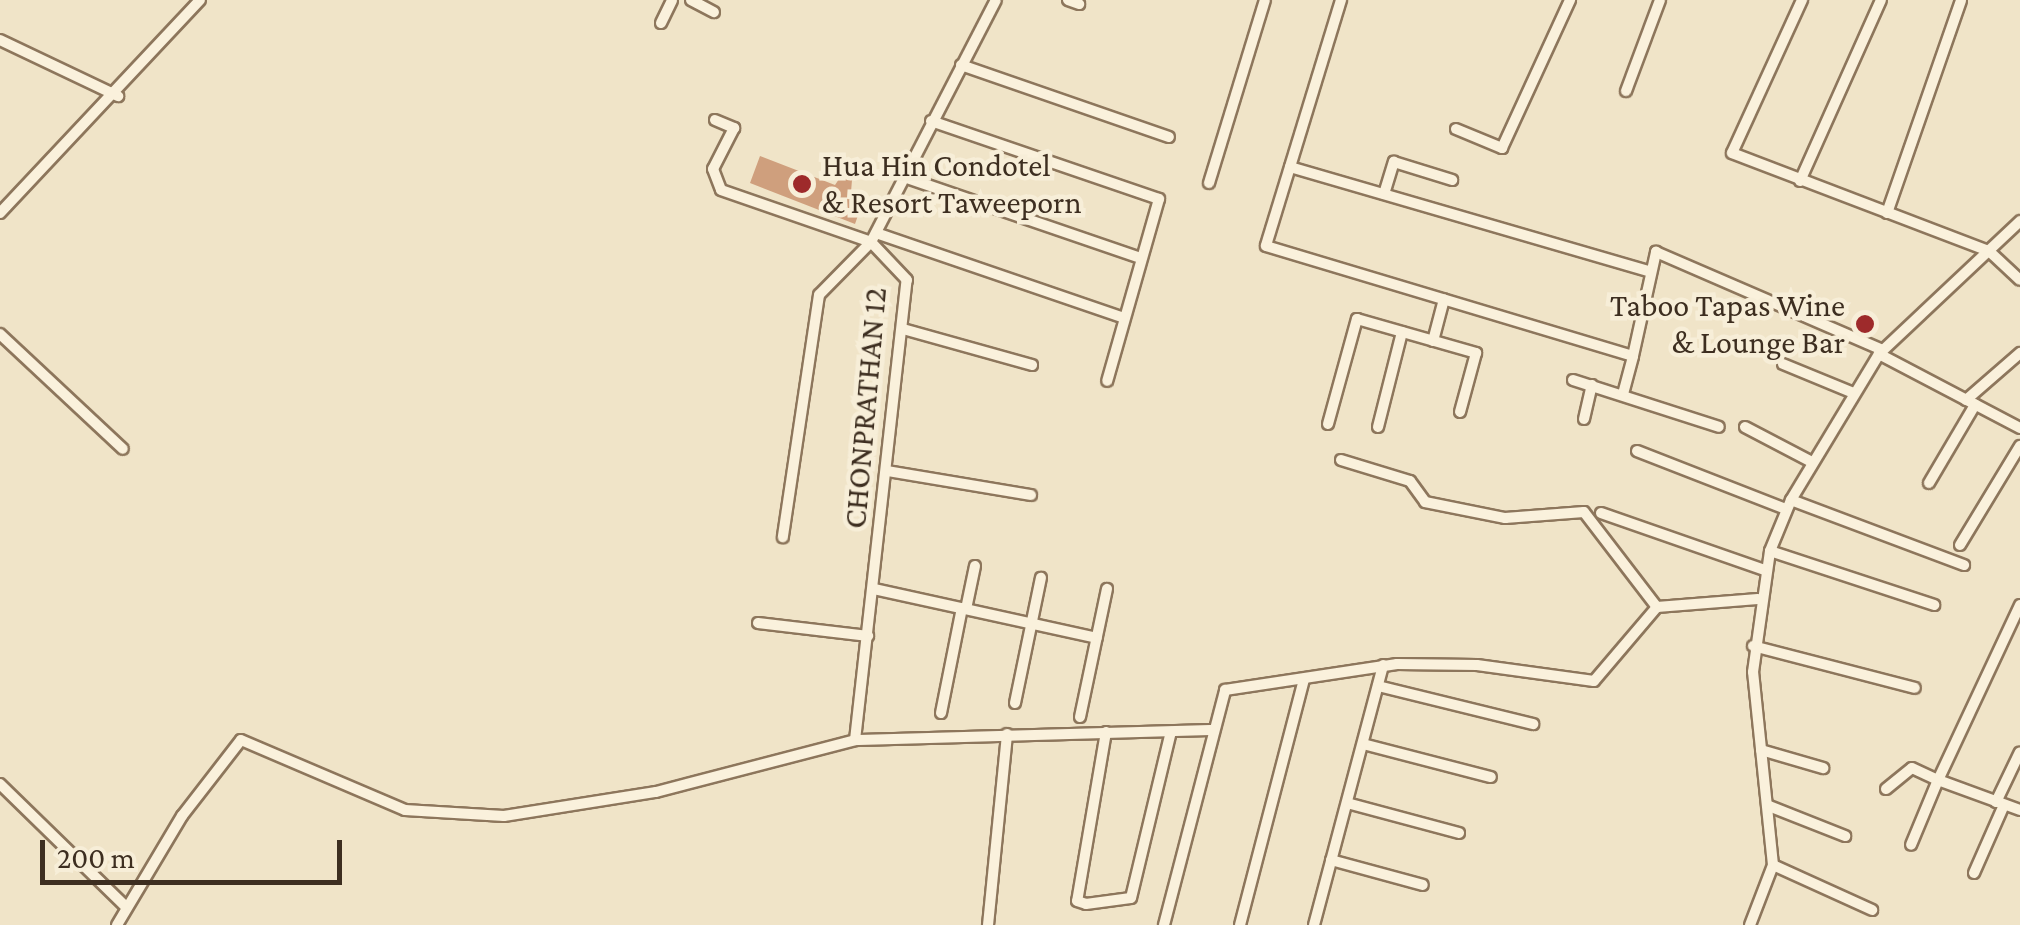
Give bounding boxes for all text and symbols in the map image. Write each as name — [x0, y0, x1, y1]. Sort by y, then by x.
place label: Hua Hin Condotel & Resort Taweeporn — [822, 147, 1082, 222]
marker: Hua Hin Condotel & Resort Taweeporn — [791, 173, 813, 195]
street label: CHONPRATHAN 12 — [835, 286, 895, 530]
place label: Taboo Tapas Wine & Lounge Bar — [1610, 287, 1845, 362]
marker: Taboo Tapas Wine & Lounge Bar — [1854, 313, 1876, 335]
scale bar — [45, 820, 348, 882]
text: 200 m — [57, 841, 135, 874]

